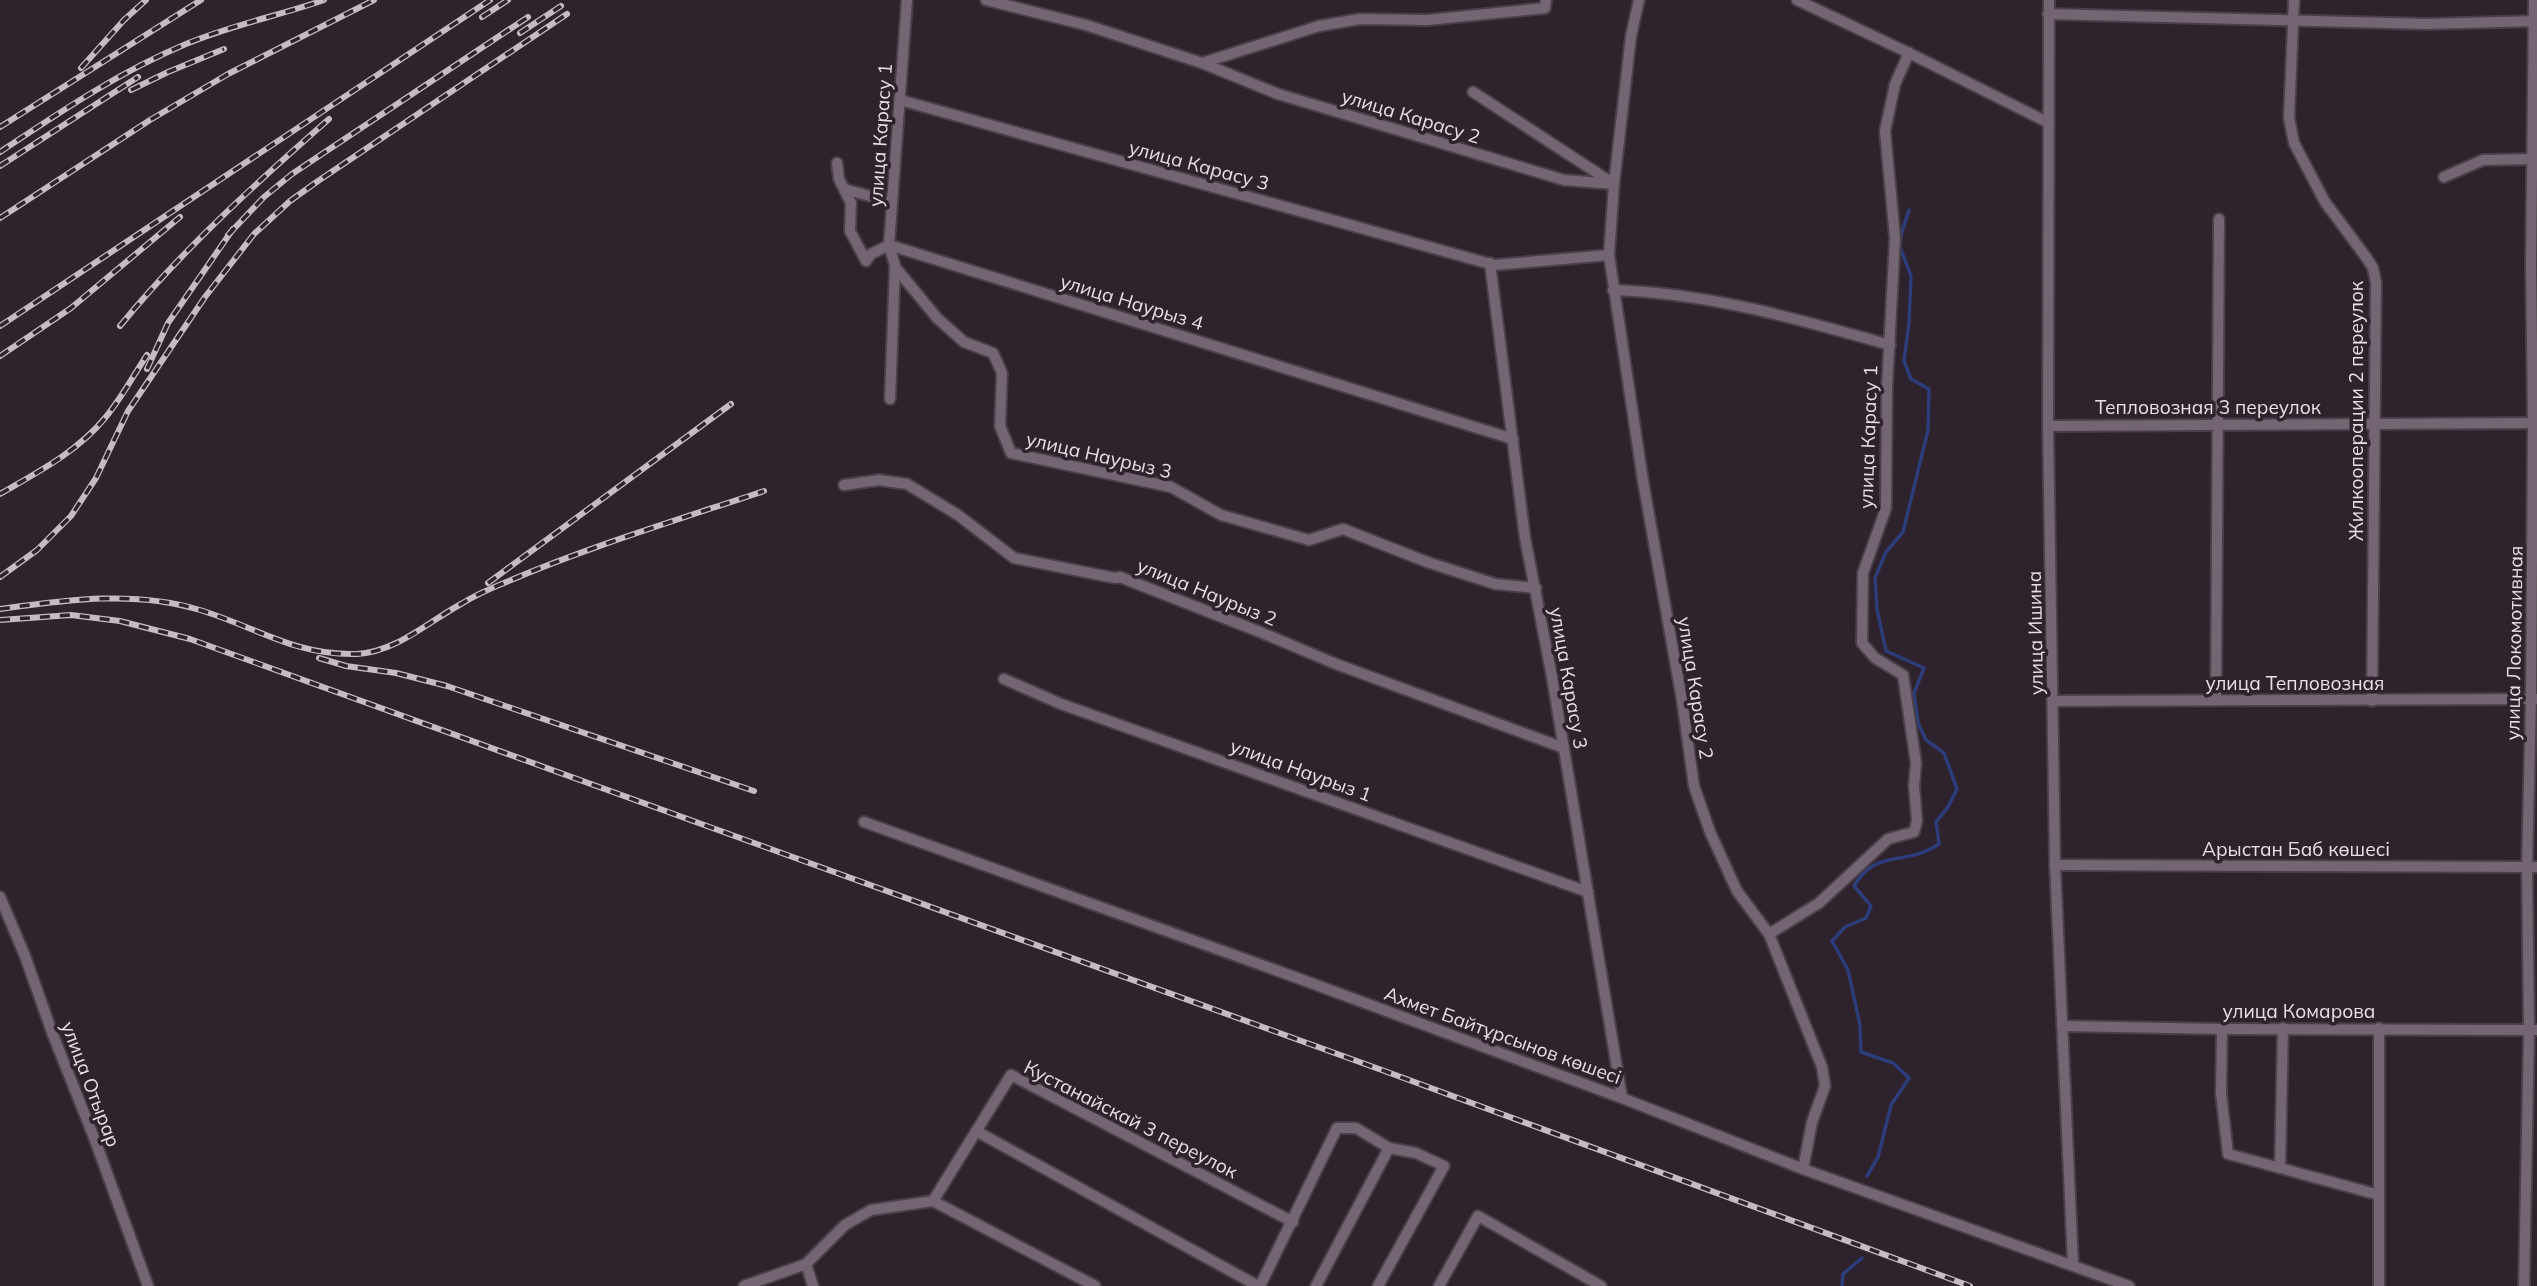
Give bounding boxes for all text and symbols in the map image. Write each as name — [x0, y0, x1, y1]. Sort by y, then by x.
street label: улица Карасу 1 — [863, 62, 897, 208]
street label: улица Карасу 2 — [1339, 84, 1483, 148]
street label: улица Карасу 3 — [1126, 135, 1272, 195]
street label: улица Наурыз 4 — [1057, 269, 1207, 335]
street label: Жилкооперации 2 переулок — [2344, 280, 2368, 541]
street label: улица Карасу 1 — [1853, 365, 1883, 509]
street label: Тепловозная 3 переулок — [2095, 395, 2322, 419]
street label: улица Наурыз 3 — [1024, 427, 1174, 483]
street label: улица Локомотивная — [2500, 545, 2528, 741]
street label: улица Наурыз 2 — [1134, 553, 1280, 631]
street label: улица Ишина — [2022, 571, 2048, 695]
street label: улица Карасу 3 — [1545, 605, 1593, 751]
street label: улица Карасу 2 — [1673, 615, 1719, 761]
street label: улица Тепловозная — [2205, 671, 2385, 695]
street label: улица Наурыз 1 — [1227, 733, 1375, 807]
street label: Арыстан Баб көшесі — [2202, 837, 2390, 861]
street label: Ахмет Байтұрсынов көшесі — [1381, 981, 1625, 1089]
street label: улица Комарова — [2223, 999, 2375, 1023]
street label: улица Отырар — [56, 1018, 126, 1150]
street label: Кустанайскай 3 переулок — [1020, 1055, 1242, 1184]

